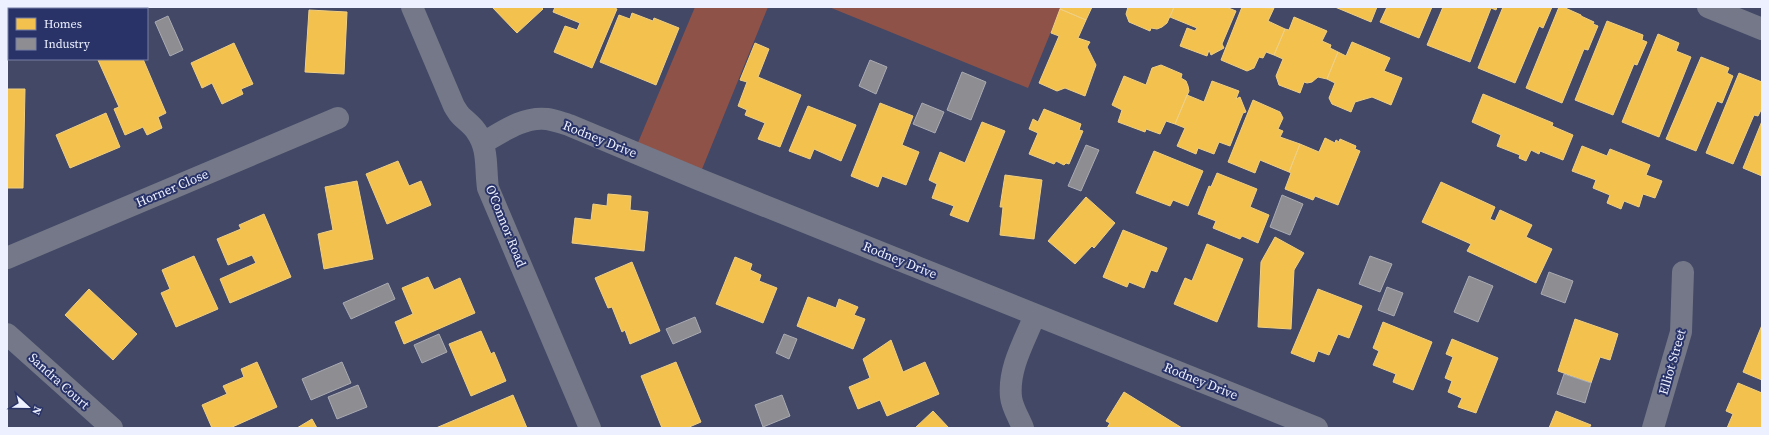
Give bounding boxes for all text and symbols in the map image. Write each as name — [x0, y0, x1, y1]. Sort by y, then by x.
legend — [8, 8, 148, 60]
text: Homes — [44, 16, 82, 32]
text: Industry — [44, 36, 91, 52]
street label: Rodney Drive — [561, 116, 640, 162]
street label: Horner Close — [133, 165, 211, 211]
street label: O'Connor Road — [482, 182, 530, 270]
street label: Rodney Drive — [861, 237, 940, 283]
street label: Elliot Street — [1655, 327, 1690, 397]
street label: Sandra Court — [25, 349, 94, 413]
street label: Rodney Drive — [1162, 358, 1241, 404]
north arrow — [8, 387, 48, 427]
text: N — [28, 404, 45, 417]

